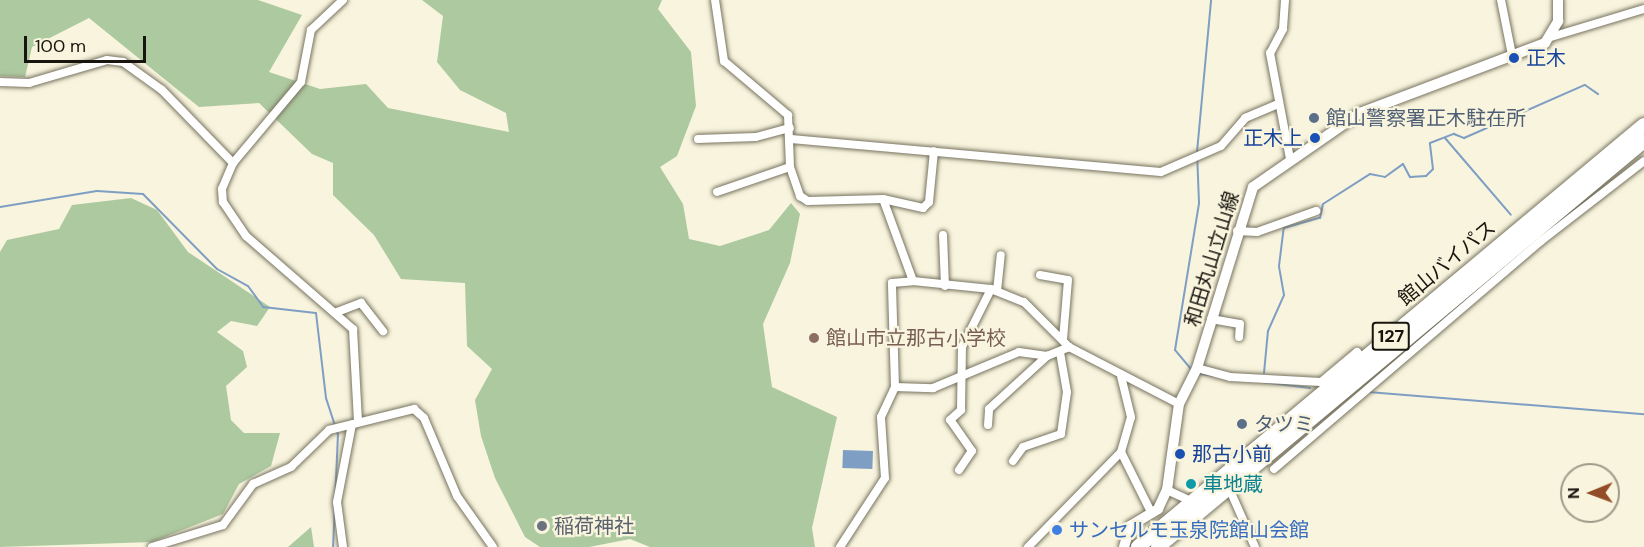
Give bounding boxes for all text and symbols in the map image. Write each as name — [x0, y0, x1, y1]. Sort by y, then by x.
scale bar — [27, 24, 148, 62]
text: 100 m — [35, 34, 86, 58]
place label: 正木 — [1526, 46, 1566, 70]
marker: 正木 — [1507, 51, 1521, 65]
place label: 館山警察署正木駐在所 — [1326, 106, 1526, 130]
marker: 館山警察署正木駐在所 — [1307, 111, 1321, 125]
place label: 正木上 — [1243, 126, 1303, 150]
marker: 正木上 — [1308, 131, 1322, 145]
street label: 和田丸山立山線 — [1180, 189, 1244, 329]
street label: 館山バイパス — [1393, 215, 1501, 311]
road number: 127 — [1372, 321, 1410, 351]
place label: 館山市立那古小学校 — [826, 326, 1006, 350]
marker: 館山市立那古小学校 — [807, 331, 821, 345]
place label: タツミ — [1254, 412, 1314, 436]
marker: タツミ — [1235, 417, 1249, 431]
place label: 那古小前 — [1192, 442, 1272, 466]
marker: 那古小前 — [1173, 447, 1187, 461]
north arrow — [1560, 463, 1620, 523]
place label: 車地蔵 — [1203, 472, 1263, 496]
marker: 車地蔵 — [1184, 477, 1198, 491]
text: N — [1563, 487, 1584, 499]
place label: 稲荷神社 — [554, 514, 634, 538]
place label: サンセルモ玉泉院館山会館 — [1069, 518, 1309, 542]
marker: 稲荷神社 — [535, 519, 549, 533]
marker: サンセルモ玉泉院館山会館 — [1050, 523, 1064, 537]

